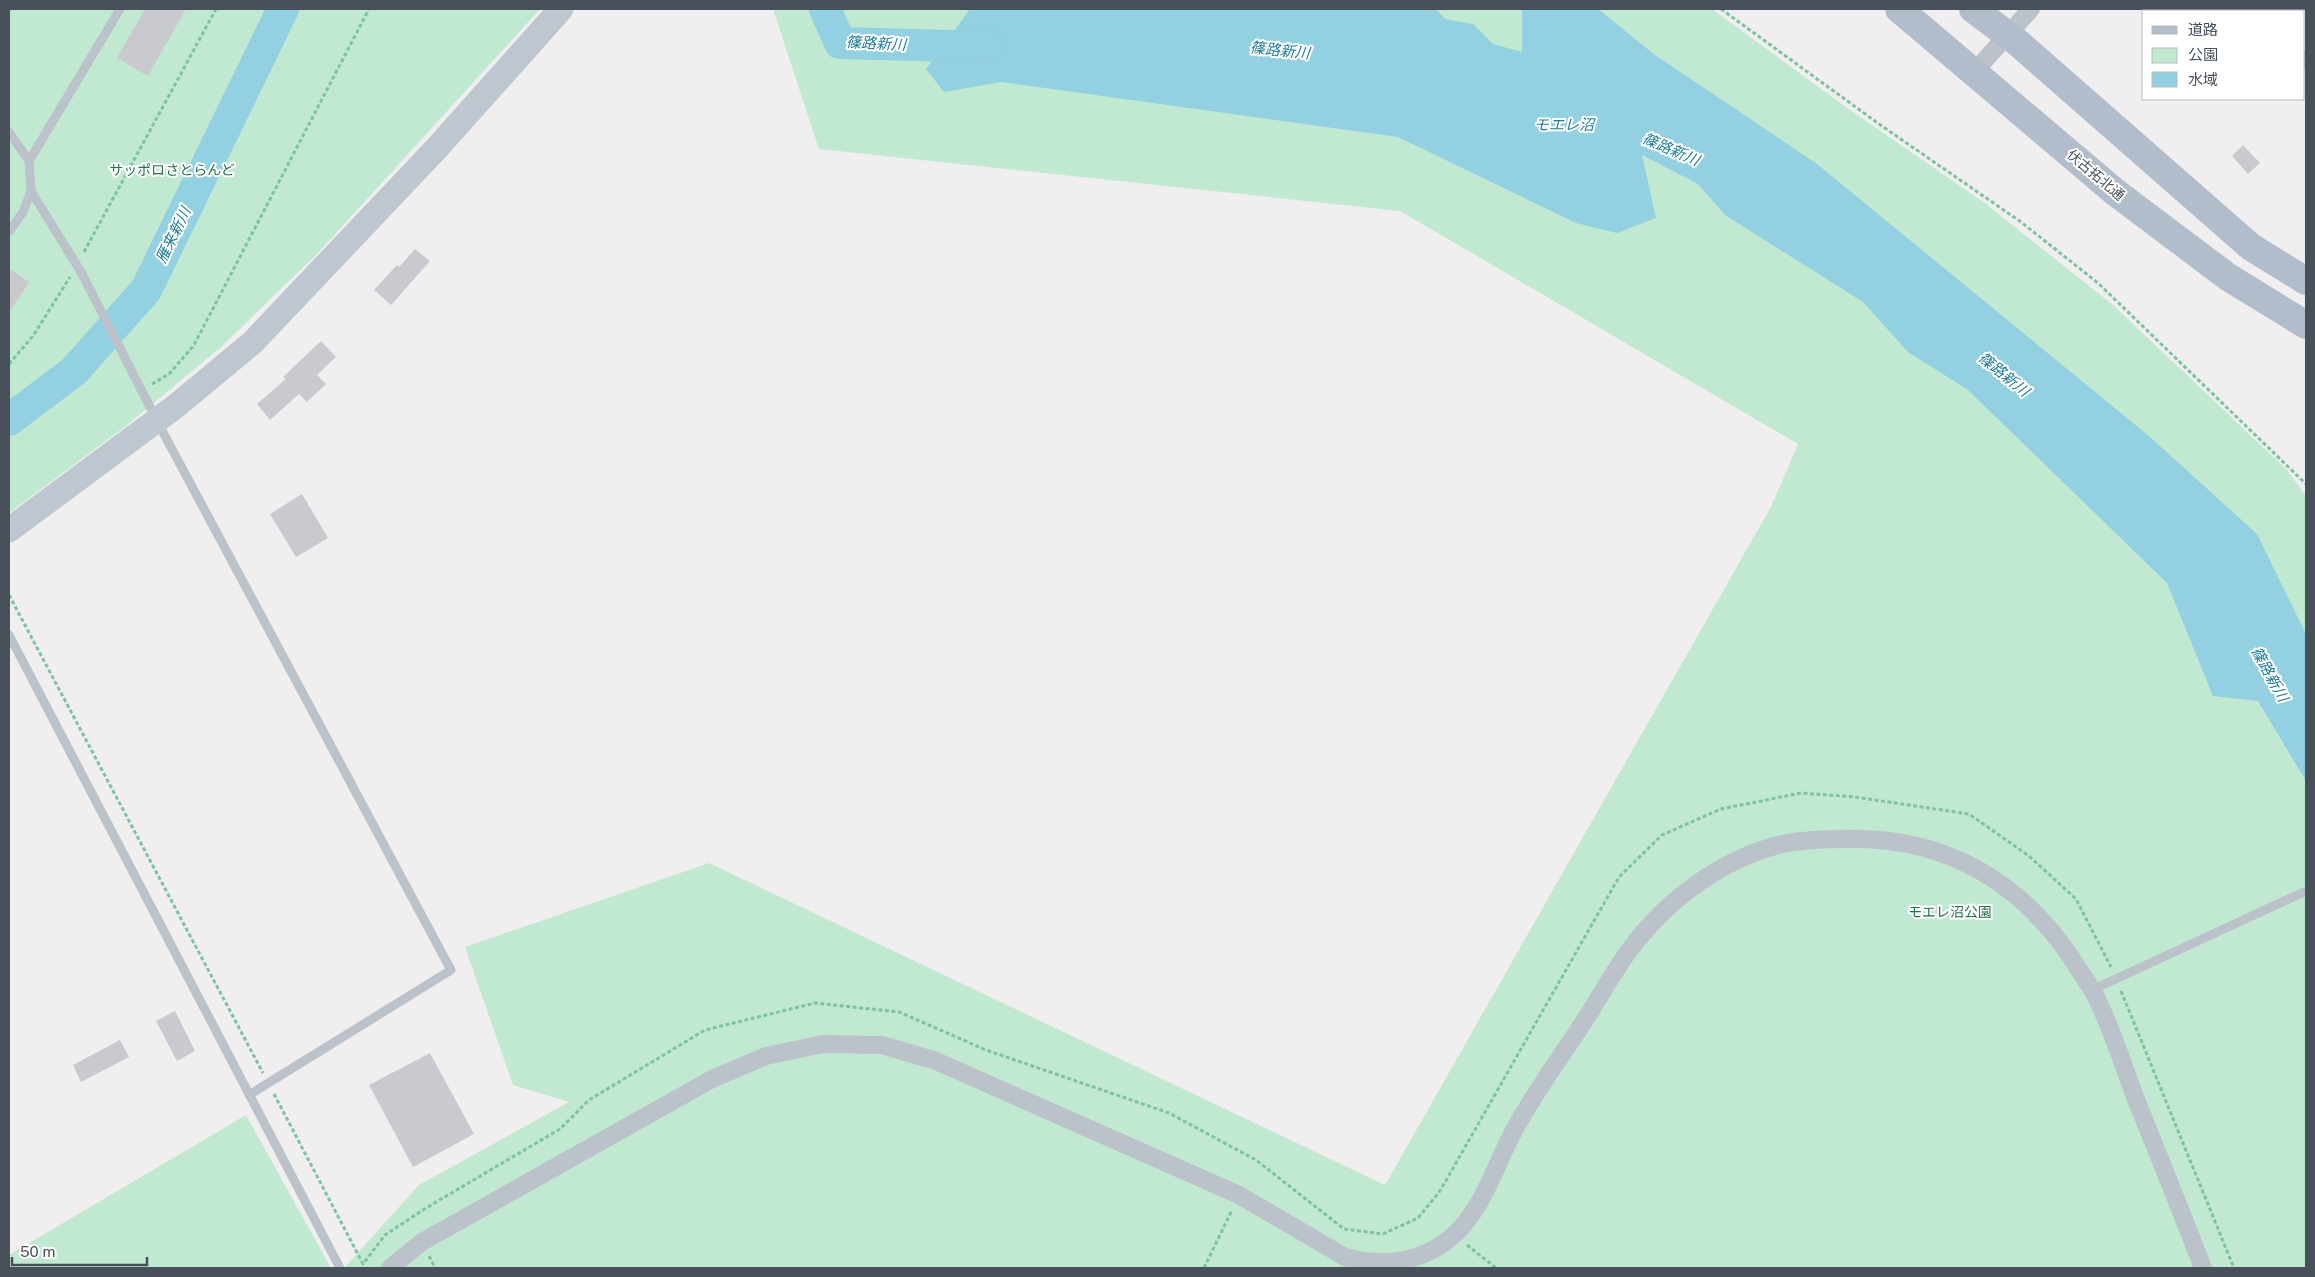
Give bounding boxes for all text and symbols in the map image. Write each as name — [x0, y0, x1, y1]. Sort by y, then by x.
legend — [2142, 10, 2305, 100]
text: 道路 — [2188, 21, 2218, 38]
water label: 篠路新川 — [846, 33, 908, 53]
water label: 篠路新川 — [1249, 38, 1313, 62]
text: 公園 — [2188, 46, 2218, 63]
text: 水域 — [2188, 71, 2218, 88]
water label: モエレ沼 — [1534, 116, 1596, 133]
water label: 篠路新川 — [1640, 129, 1704, 169]
street label: 伏古拓北通 — [2064, 146, 2128, 204]
park label: サッポロさとらんど — [109, 162, 235, 178]
water label: 雁来新川 — [152, 203, 195, 266]
water label: 篠路新川 — [1975, 349, 2034, 401]
water label: 篠路新川 — [2248, 644, 2293, 706]
park label: モエレ沼公園 — [1908, 904, 1992, 920]
scale bar — [12, 1234, 148, 1266]
text: 50 m — [20, 1243, 55, 1260]

